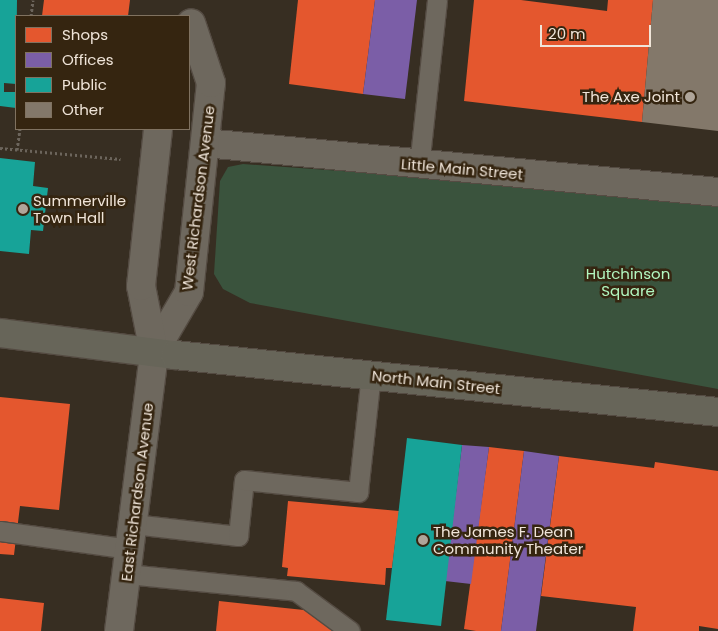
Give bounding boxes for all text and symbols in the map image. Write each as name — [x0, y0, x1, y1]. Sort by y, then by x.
legend — [15, 15, 190, 130]
scale bar — [543, 15, 654, 47]
text: 20 m — [548, 23, 586, 44]
text: Shops — [62, 24, 108, 45]
text: Offices — [62, 49, 114, 70]
text: Public — [62, 74, 107, 95]
place label: The Axe Joint — [582, 88, 680, 106]
marker: The Axe Joint — [684, 91, 696, 103]
text: Other — [62, 99, 104, 120]
street label: West Richardson Avenue — [178, 105, 218, 291]
street label: Little Main Street — [400, 155, 524, 183]
place label: Summerville Town Hall — [33, 191, 126, 226]
marker: Summerville Town Hall — [17, 203, 29, 215]
park label: Hutchinson Square — [586, 264, 670, 299]
street label: North Main Street — [371, 366, 501, 398]
street label: East Richardson Avenue — [117, 402, 157, 582]
place label: The James F. Dean Community Theater — [433, 522, 583, 557]
marker: The James F. Dean Community Theater — [417, 534, 429, 546]

